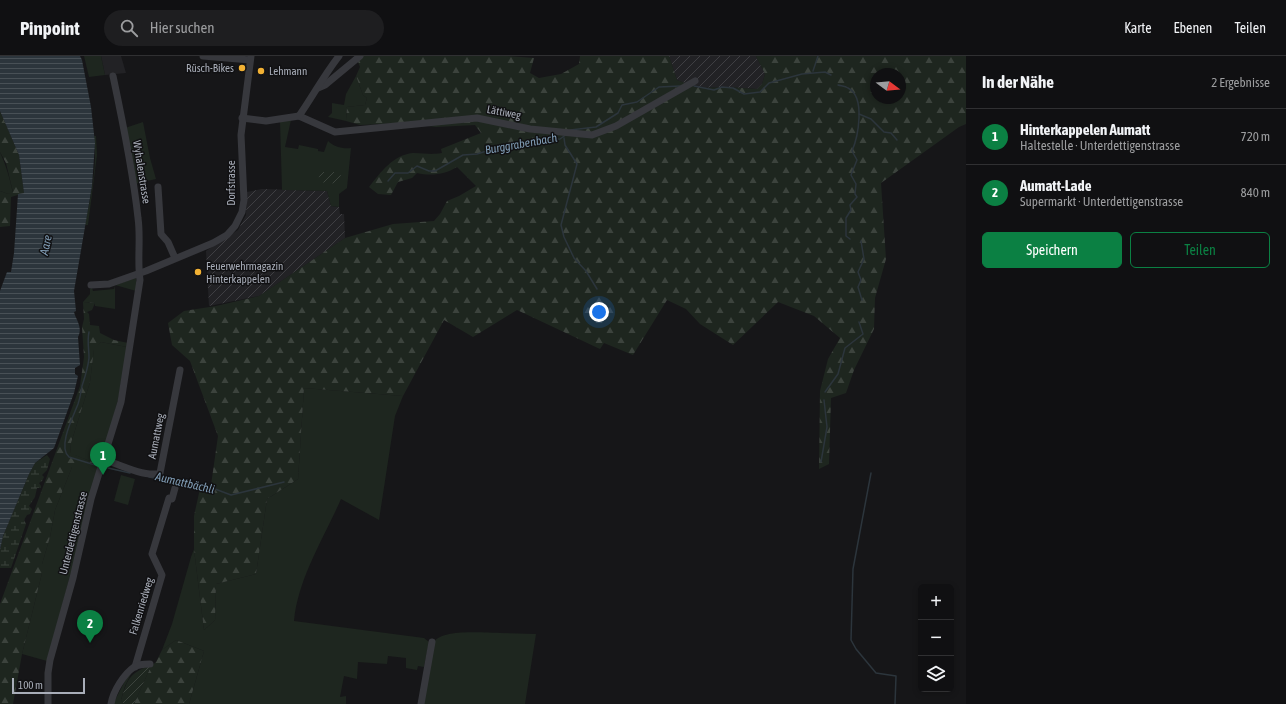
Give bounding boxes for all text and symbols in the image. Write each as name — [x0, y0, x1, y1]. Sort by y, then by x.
search box — [104, 10, 384, 46]
text: Pinpoint — [20, 17, 80, 39]
icon: search — [118, 17, 140, 39]
text: Hier suchen — [150, 19, 215, 36]
text: Karte — [1124, 20, 1151, 36]
text: Ebenen — [1173, 20, 1212, 36]
text: Teilen — [1234, 20, 1266, 36]
place label: Rüsch-Bikes — [186, 62, 234, 74]
marker: Rüsch-Bikes — [237, 63, 247, 73]
place label: Lehmann — [269, 65, 307, 77]
marker: Lehmann — [256, 66, 266, 76]
north arrow — [870, 68, 906, 104]
text: In der Nähe — [982, 72, 1054, 92]
text: 2 Ergebnisse — [1211, 75, 1270, 90]
street label: Lättiweg — [486, 103, 522, 121]
text: Hinterkappelen Aumatt — [1020, 121, 1150, 138]
text: 1 — [992, 129, 998, 144]
text: 720 m — [1241, 129, 1270, 144]
water label: Burggrabenbach — [484, 131, 558, 157]
text: Haltestelle · Unterdettigenstrasse — [1020, 138, 1180, 153]
street label: Wyhalenstrasse — [131, 139, 153, 205]
street label: Dorfstrasse — [225, 160, 237, 206]
text: Aumatt-Lade — [1020, 177, 1091, 194]
text: 2 — [992, 185, 998, 200]
text: 840 m — [1241, 185, 1270, 200]
text: Supermarkt · Unterdettigenstrasse — [1020, 194, 1183, 209]
button: Speichern — [982, 232, 1122, 268]
button: Teilen — [1130, 232, 1270, 268]
water label: Aare — [37, 233, 55, 257]
place label: Feuerwehrmagazin Hinterkappelen — [206, 260, 283, 285]
marker: Feuerwehrmagazin Hinterkappelen — [193, 267, 203, 277]
your location — [589, 302, 609, 322]
street label: Aumattweg — [146, 412, 166, 460]
pin: 1 — [90, 442, 116, 475]
water label: Aumattbächli — [153, 469, 216, 497]
street label: Unterdettigenstrasse — [57, 490, 89, 576]
street label: Falkenriedweg — [127, 576, 155, 636]
map controls — [918, 584, 954, 692]
button: + — [918, 584, 954, 620]
pin: 2 — [77, 610, 103, 643]
button: − — [918, 620, 954, 656]
button: layers — [918, 656, 954, 692]
scale bar — [12, 676, 85, 695]
text: 100 m — [18, 679, 43, 691]

